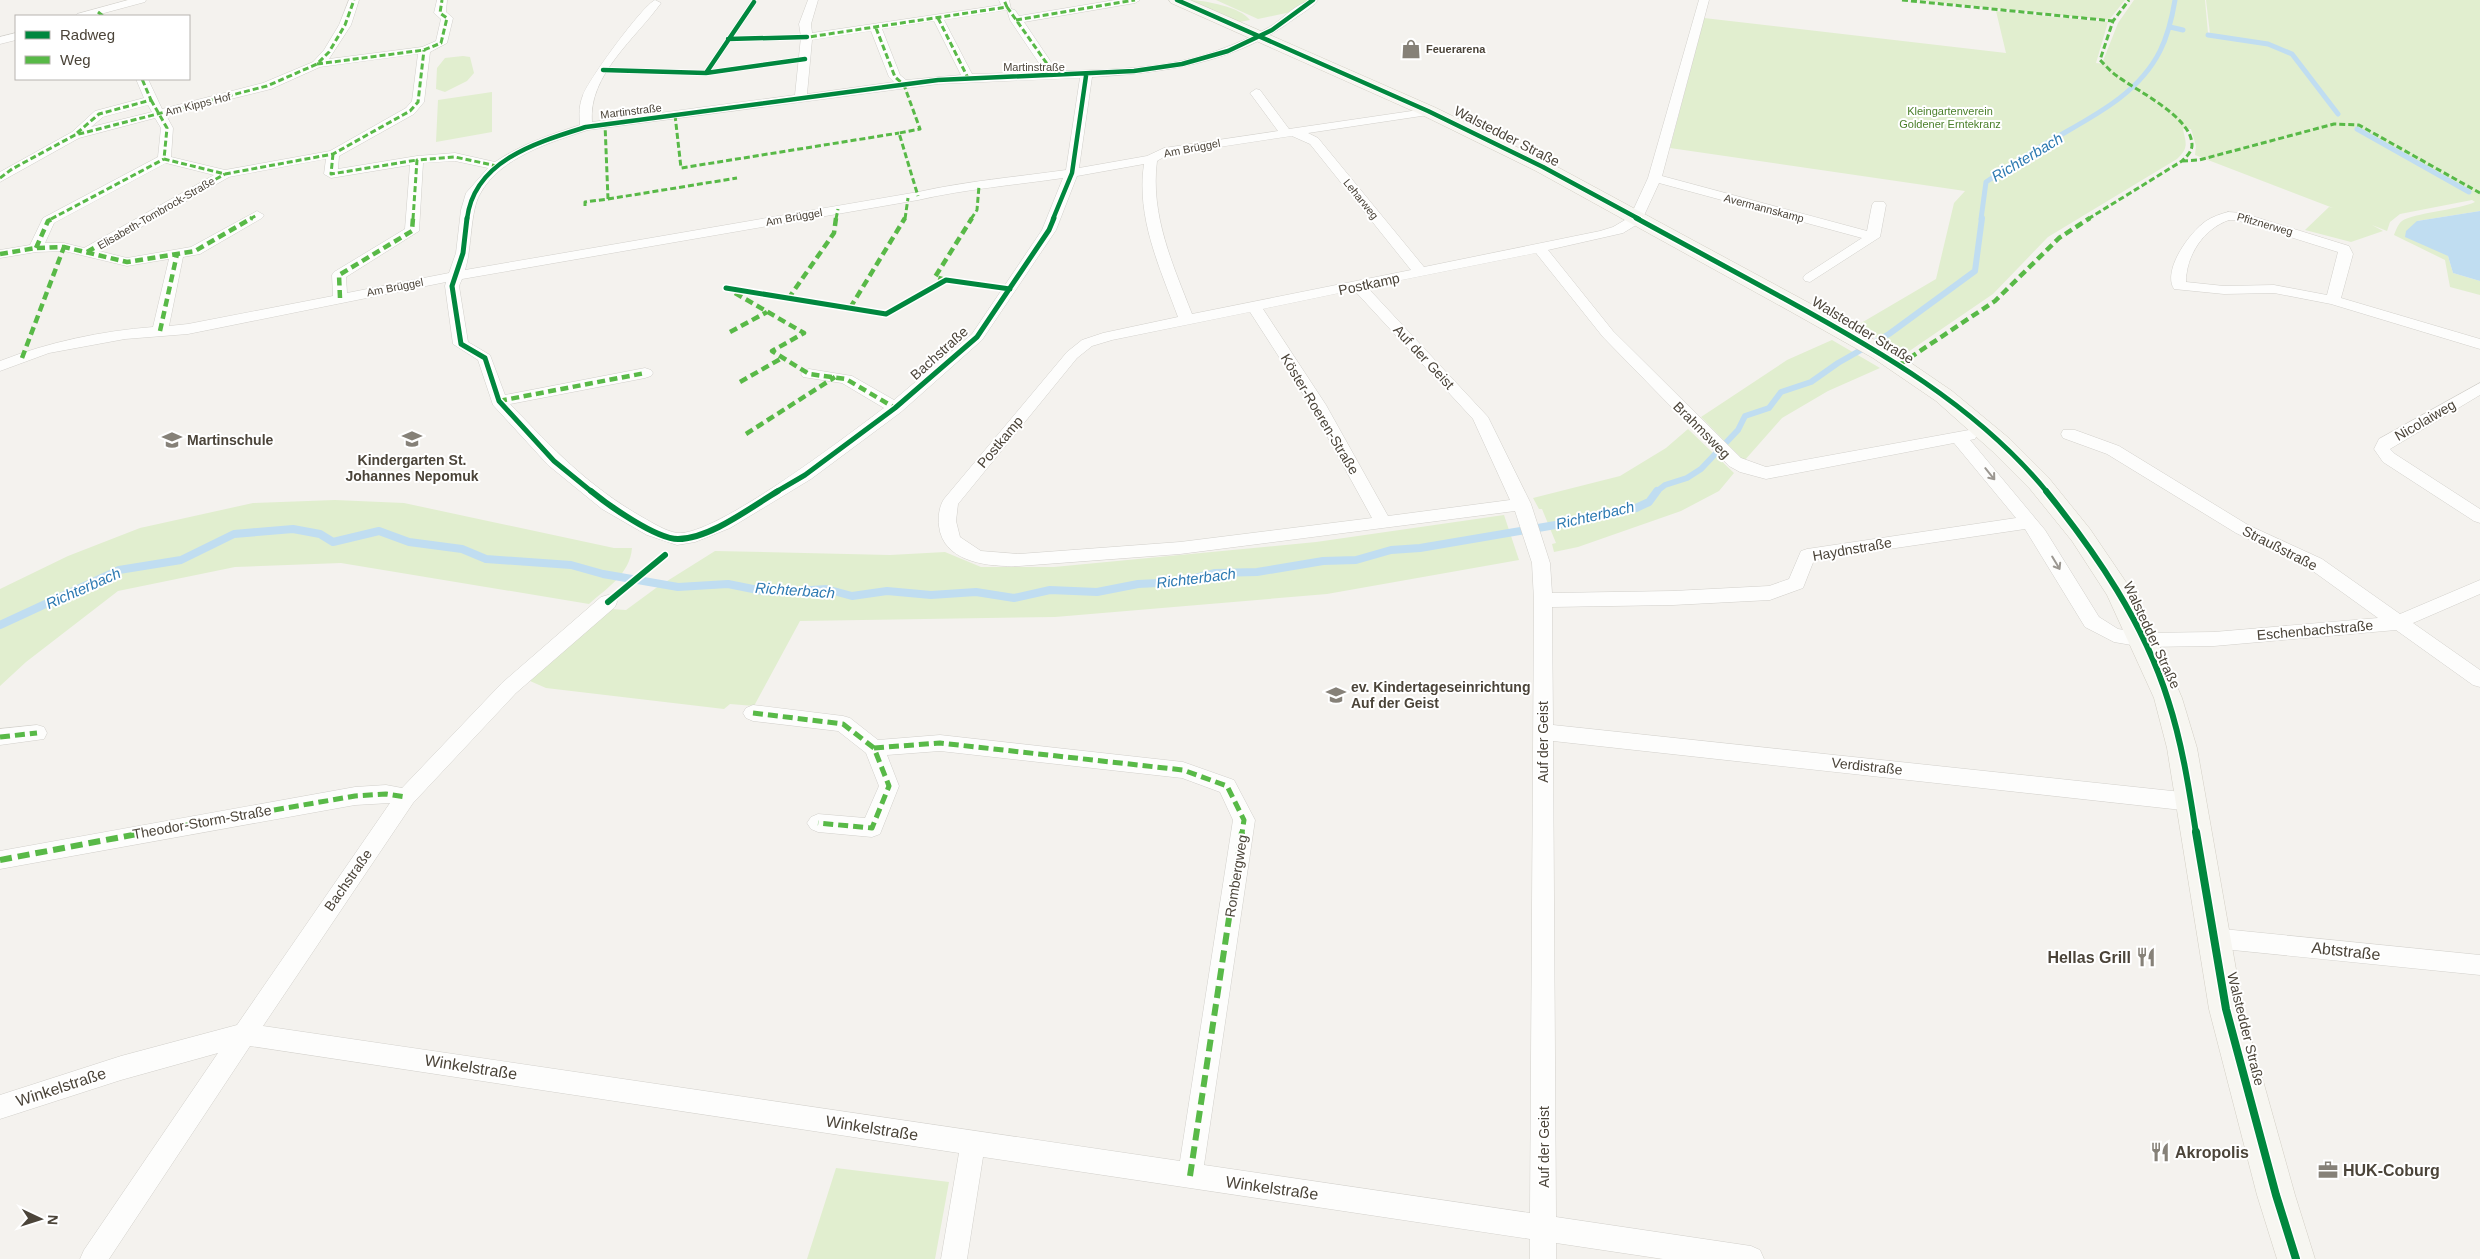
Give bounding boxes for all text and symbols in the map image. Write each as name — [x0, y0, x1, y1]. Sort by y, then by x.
legend — [15, 15, 190, 80]
text: Radweg — [60, 26, 115, 43]
shop icon: Feuerarena — [1400, 38, 1422, 60]
place label: Feuerarena — [1426, 43, 1486, 55]
text: Weg — [60, 51, 91, 68]
street label: Martinstraße — [1003, 61, 1065, 73]
street label: Am Kipps Hof — [164, 90, 233, 118]
street label: Martinstraße — [600, 101, 662, 121]
street label: Walstedder Straße — [1452, 102, 1563, 170]
park label: Kleingartenverein Goldener Erntekranz — [1899, 105, 2001, 130]
water label: Richterbach — [1988, 129, 2066, 185]
street label: Am Brüggel — [1163, 137, 1221, 159]
street label: Elisabeth-Tombrock-Straße — [95, 174, 217, 252]
street label: Leharweg — [1341, 176, 1381, 222]
street label: Avermannskamp — [1723, 192, 1805, 224]
street label: Am Brüggel — [765, 206, 823, 228]
street label: Pfitznerweg — [2236, 210, 2294, 238]
street label: Postkamp — [1337, 270, 1401, 298]
street label: Am Brüggel — [366, 276, 424, 298]
street label: Walstedder Straße — [1809, 293, 1917, 367]
street label: Auf der Geist — [1390, 322, 1458, 392]
street label: Bachstraße — [907, 323, 971, 383]
street label: Köster-Roeren-Straße — [1278, 351, 1362, 477]
street label: Nicolaiweg — [2392, 396, 2458, 444]
street label: Brahmsweg — [1670, 398, 1734, 462]
street label: Postkamp — [974, 413, 1026, 471]
school or university icon: Kindergarten St. Johannes Nepomuk — [401, 428, 423, 450]
school or university icon: Martinschule — [161, 429, 183, 451]
place label: Martinschule — [187, 432, 274, 448]
place label: Kindergarten St. Johannes Nepomuk — [345, 452, 479, 484]
one-way arrow — [1985, 468, 1996, 481]
water label: Richterbach — [1554, 498, 1636, 532]
street label: Straußstraße — [2240, 522, 2320, 574]
street label: Haydnstraße — [1811, 534, 1893, 564]
one-way arrow — [2052, 556, 2062, 570]
water label: Richterbach — [43, 564, 123, 612]
water label: Richterbach — [1155, 565, 1237, 591]
water label: Richterbach — [754, 579, 836, 601]
street label: Walstedder Straße — [2120, 579, 2184, 691]
street label: Eschenbachstraße — [2256, 617, 2374, 643]
place label: ev. Kindertageseinrichtung Auf der Geist — [1351, 679, 1530, 711]
school or university icon: ev. Kindertageseinrichtung Auf der Geist — [1325, 684, 1347, 706]
street label: Auf der Geist — [1535, 701, 1551, 783]
street label: Verdistraße — [1831, 754, 1904, 778]
street label: Theodor-Storm-Straße — [131, 802, 273, 842]
street label: Rombergweg — [1222, 834, 1250, 918]
street label: Bachstraße — [321, 846, 375, 914]
street label: Abtstraße — [2311, 939, 2381, 963]
restaurant icon: Hellas Grill — [2135, 946, 2157, 968]
place label: Hellas Grill — [2047, 949, 2131, 966]
street label: Walstedder Straße — [2224, 971, 2268, 1088]
street label: Winkelstraße — [424, 1051, 519, 1083]
street label: Winkelstraße — [14, 1064, 108, 1110]
street label: Auf der Geist — [1536, 1106, 1552, 1188]
street label: Winkelstraße — [825, 1112, 920, 1144]
restaurant icon: Akropolis — [2149, 1141, 2171, 1163]
place label: Akropolis — [2175, 1144, 2249, 1161]
office icon: HUK-Coburg — [2317, 1159, 2339, 1181]
place label: HUK-Coburg — [2343, 1162, 2440, 1179]
street label: Winkelstraße — [1225, 1173, 1320, 1203]
north arrow — [15, 1194, 65, 1244]
text: N — [45, 1214, 61, 1226]

